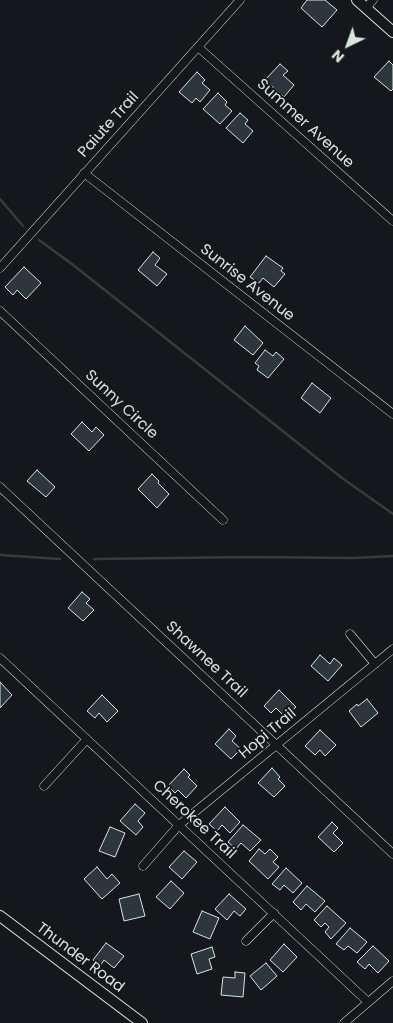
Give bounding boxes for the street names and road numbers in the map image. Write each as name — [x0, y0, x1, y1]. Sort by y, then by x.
street label: Summer Avenue — [253, 76, 357, 172]
street label: Paiute Trail — [75, 88, 143, 162]
street label: Sunrise Avenue — [196, 241, 298, 325]
street label: Sunny Circle — [81, 367, 161, 443]
street label: Shawnee Trail — [162, 618, 250, 702]
street label: Hopi Trail — [236, 705, 300, 763]
street label: Cherokee Trail — [149, 777, 239, 863]
street label: Thunder Road — [33, 919, 127, 997]

